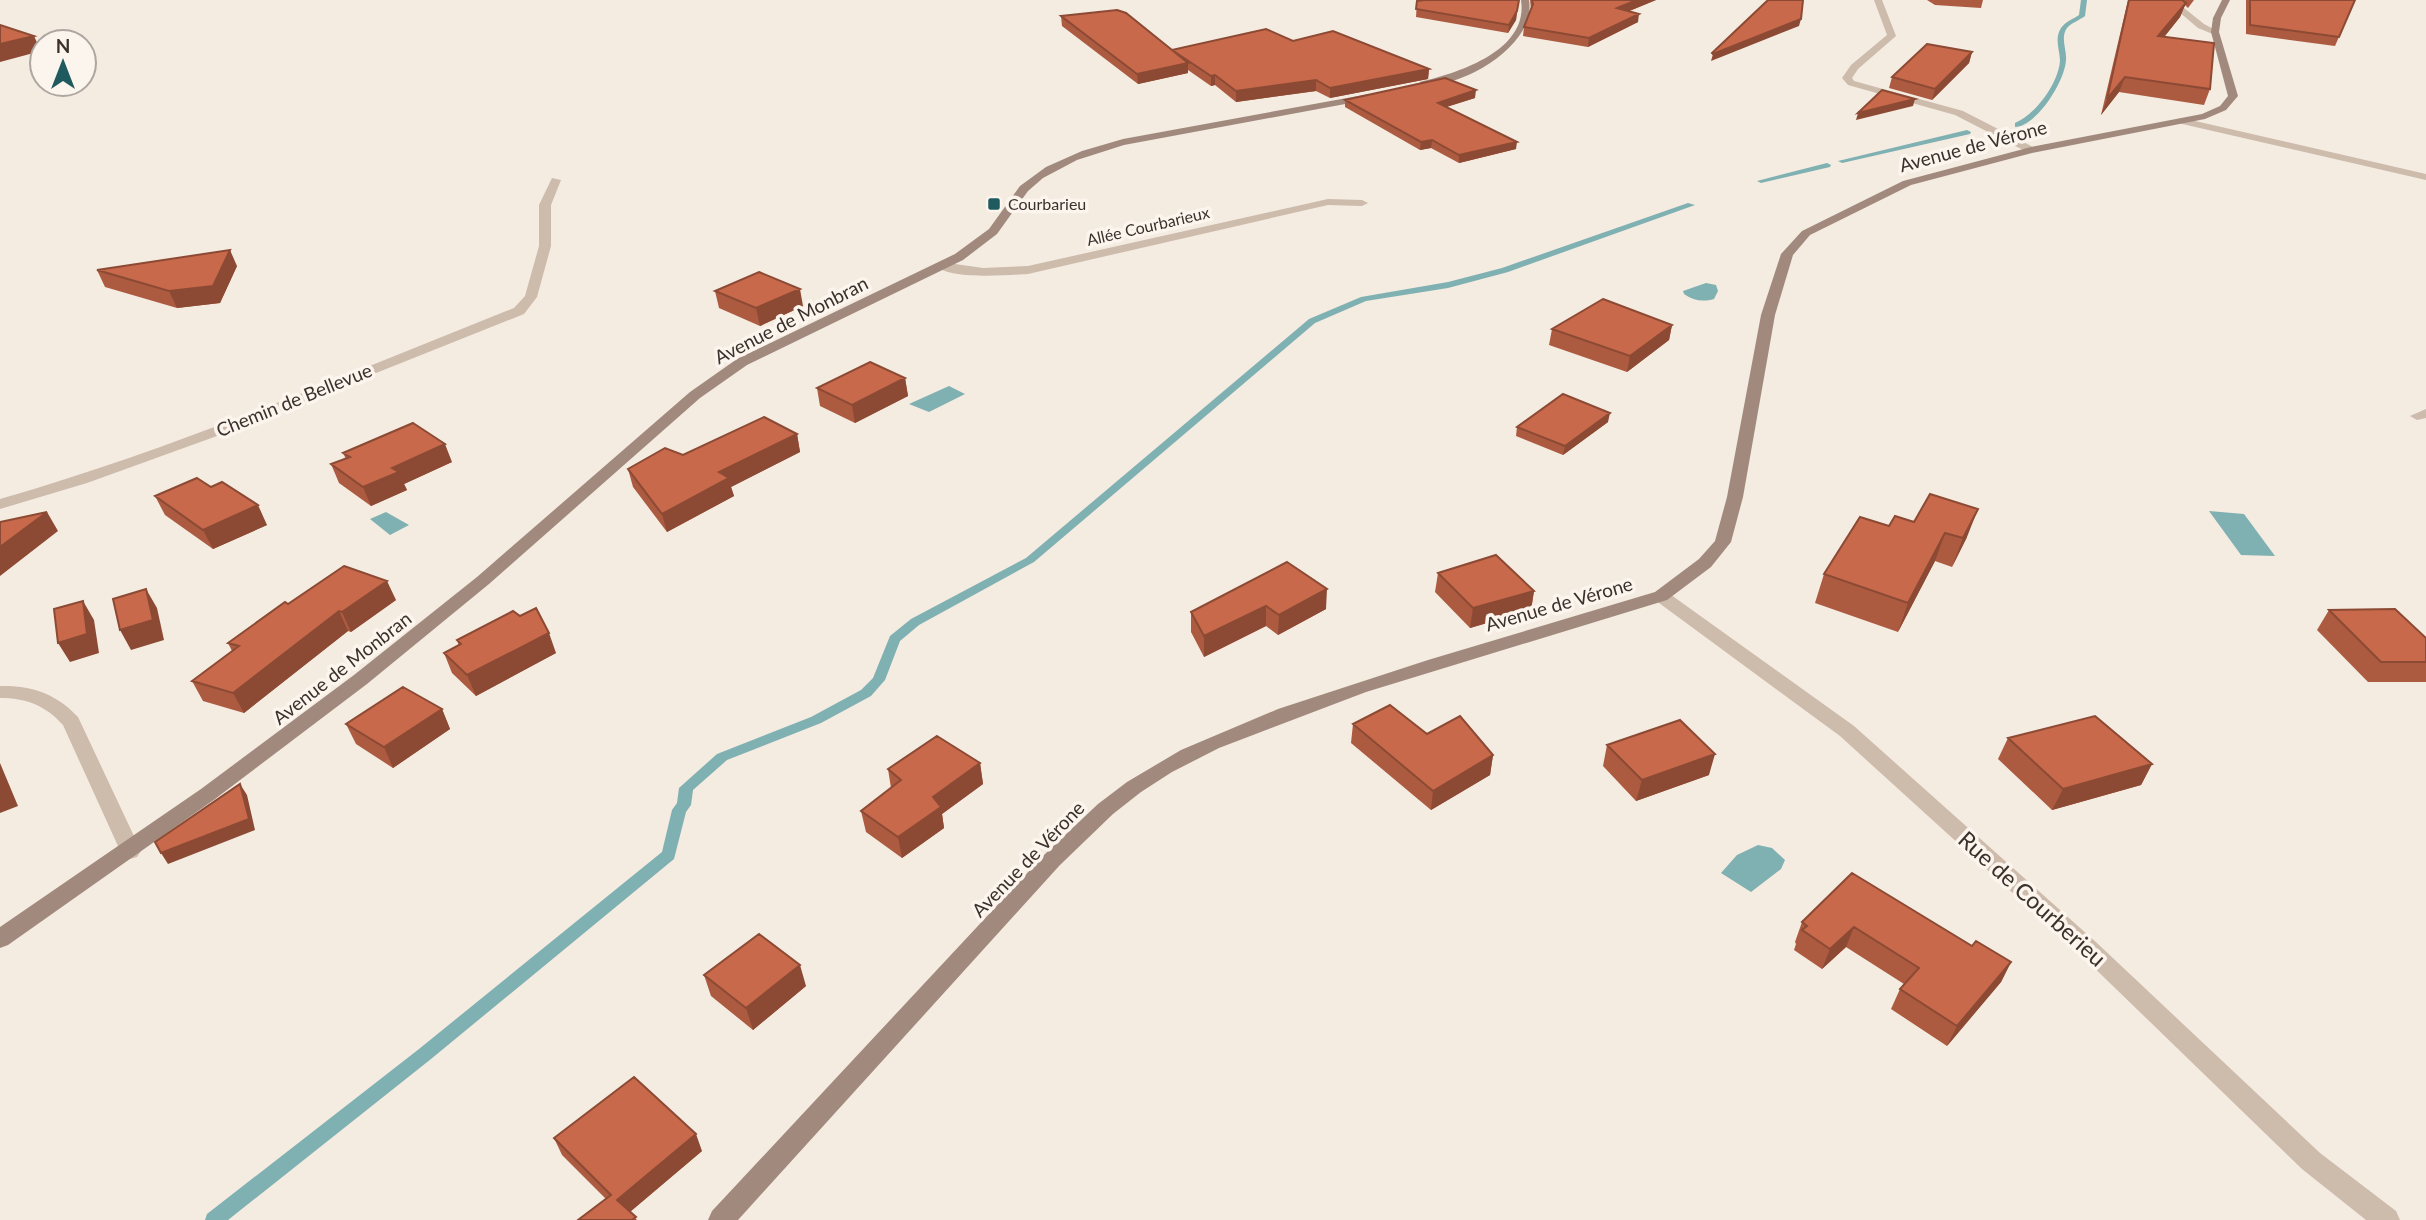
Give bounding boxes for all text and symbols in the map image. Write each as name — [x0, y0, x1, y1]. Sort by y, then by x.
north arrow — [28, 28, 98, 98]
text: N — [56, 34, 70, 57]
street label: Avenue de Vérone — [1896, 115, 2049, 176]
place label: Courbarieu — [1008, 194, 1086, 213]
marker: Courbarieu — [986, 196, 1002, 212]
street label: Allée Courbarieux — [1085, 202, 1211, 249]
street label: Avenue de Monbran — [710, 271, 871, 368]
street label: Chemin de Bellevue — [213, 358, 375, 441]
street label: Avenue de Vérone — [1483, 572, 1635, 636]
street label: Avenue de Monbran — [268, 606, 416, 729]
street label: Avenue de Vérone — [967, 796, 1089, 921]
street label: Rue de Courberieu — [1953, 825, 2112, 972]

